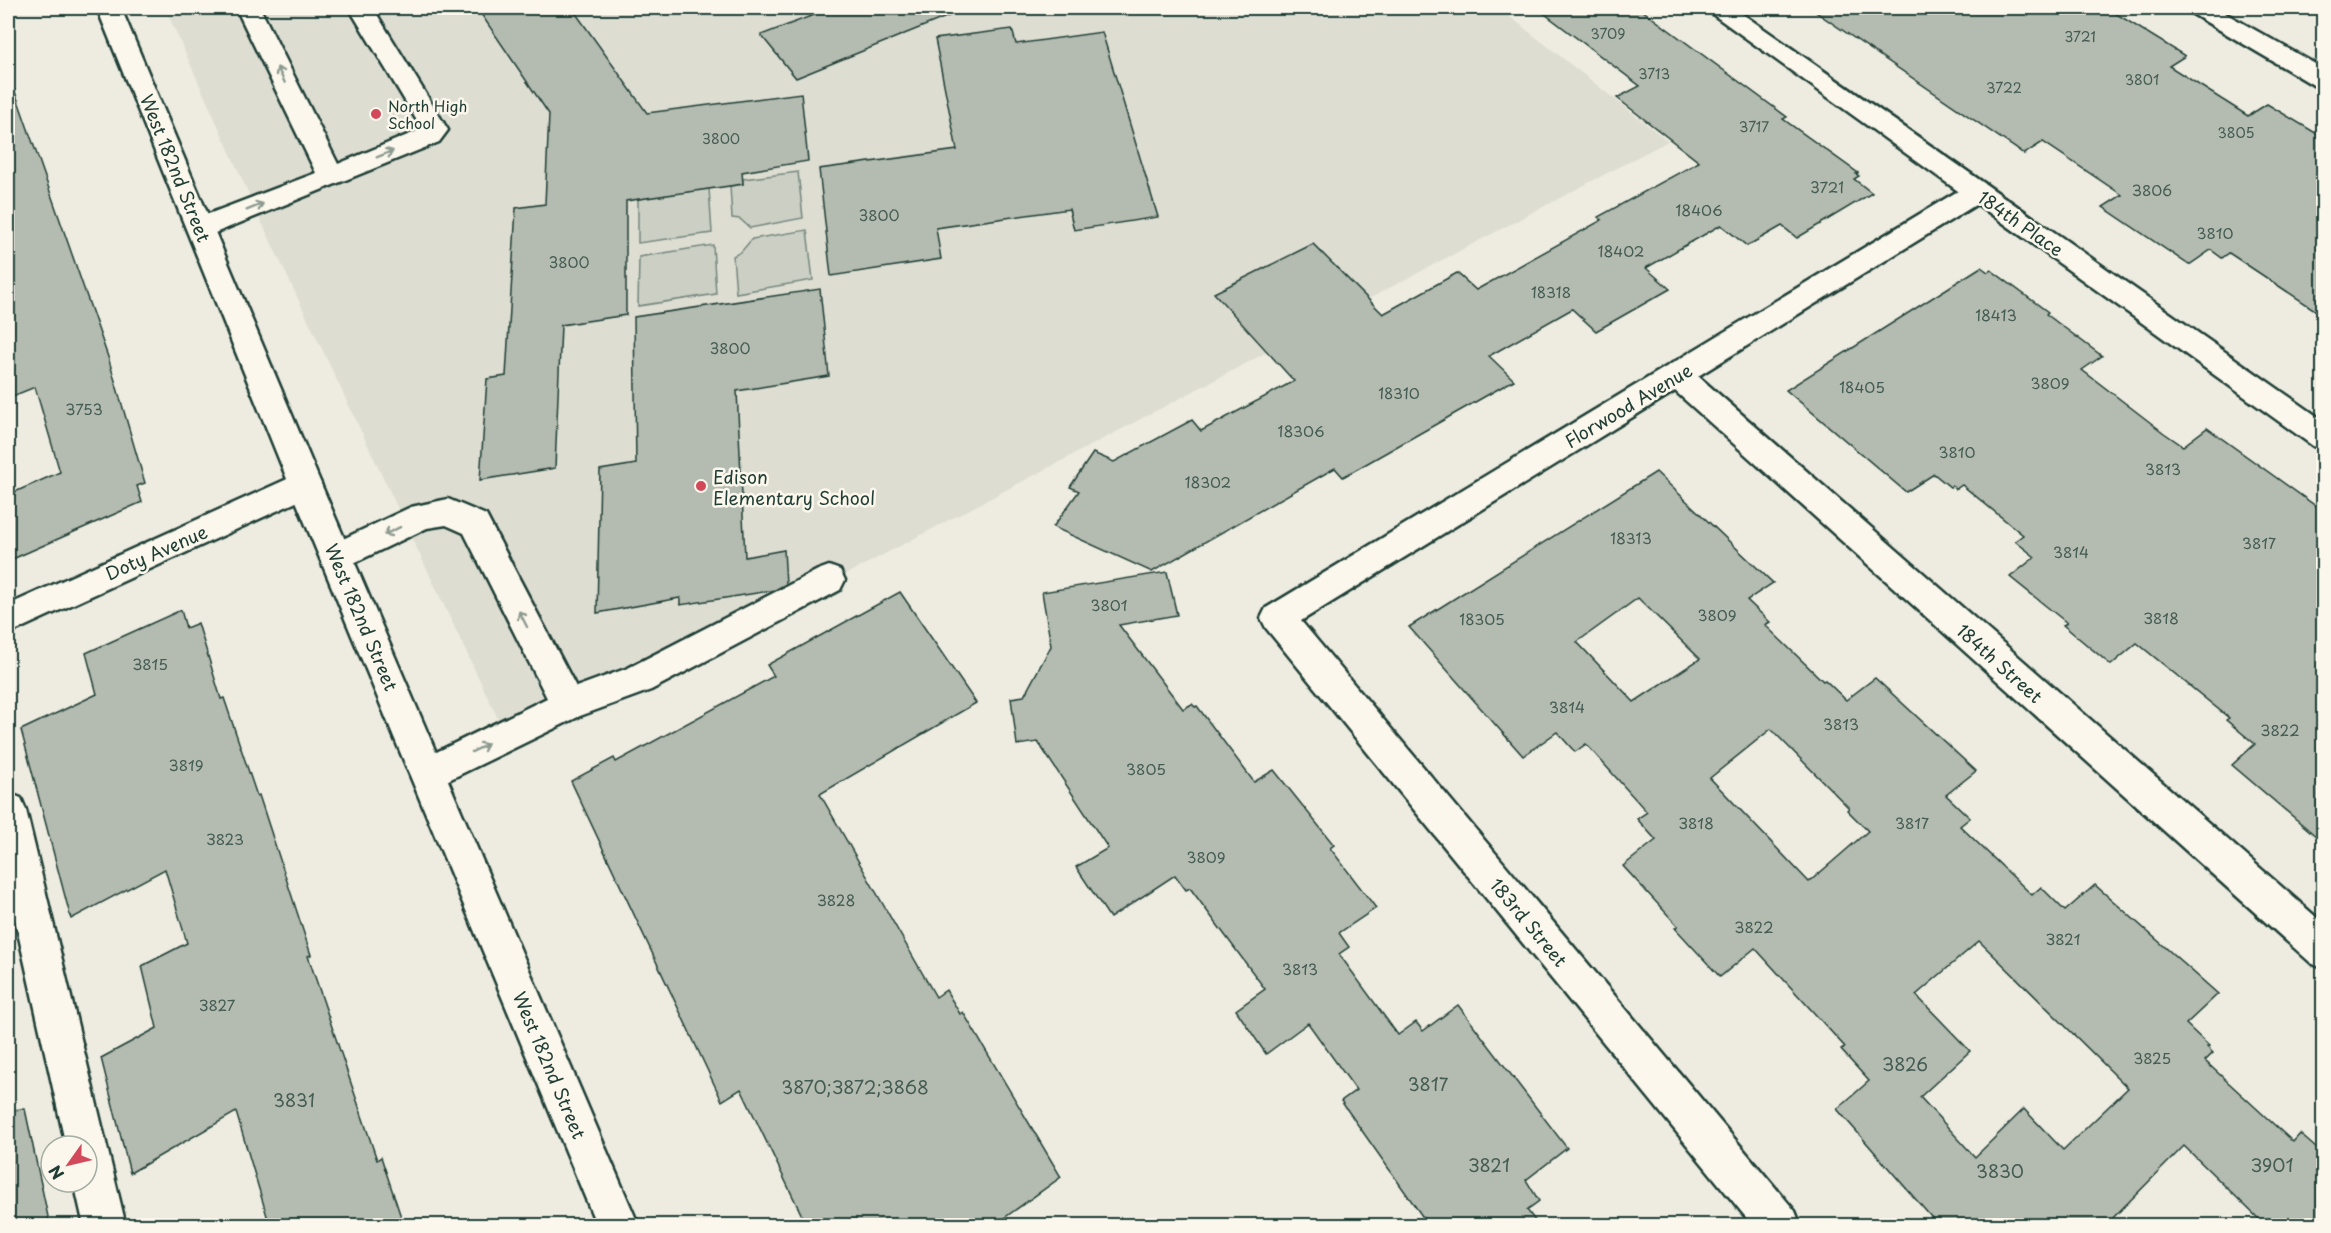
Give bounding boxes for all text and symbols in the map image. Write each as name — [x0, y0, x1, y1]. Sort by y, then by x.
house number: 3709 — [1590, 23, 1626, 44]
house number: 3721 — [2064, 26, 2096, 47]
house number: 3713 — [1638, 63, 1670, 84]
one-way arrow — [275, 66, 287, 84]
house number: 3801 — [2125, 69, 2159, 90]
house number: 3722 — [1986, 77, 2022, 98]
street label: West 182nd Street — [134, 90, 218, 246]
place label: North High School — [388, 94, 467, 134]
marker: North High School — [369, 107, 383, 121]
house number: 3717 — [1739, 116, 1769, 137]
house number: 3805 — [2217, 122, 2255, 143]
house number: 3800 — [702, 128, 740, 149]
one-way arrow — [375, 148, 394, 159]
house number: 3721 — [1810, 175, 1844, 198]
house number: 3806 — [2132, 178, 2172, 201]
street label: 184th Place — [1973, 184, 2069, 262]
house number: 18406 — [1675, 198, 1723, 221]
one-way arrow — [245, 201, 263, 212]
house number: 3800 — [858, 203, 900, 226]
house number: 3810 — [2197, 221, 2233, 244]
house number: 18402 — [1598, 239, 1644, 262]
house number: 3800 — [548, 250, 590, 273]
house number: 18318 — [1531, 280, 1571, 303]
house number: 18413 — [1975, 303, 2017, 326]
house number: 3800 — [709, 336, 751, 359]
street label: Florwood Avenue — [1559, 356, 1697, 454]
house number: 3809 — [2030, 371, 2070, 394]
house number: 18405 — [1839, 375, 1885, 398]
house number: 18310 — [1378, 381, 1420, 404]
house number: 3753 — [65, 397, 103, 420]
house number: 18306 — [1278, 419, 1324, 442]
house number: 3810 — [1939, 440, 1975, 463]
house number: 3813 — [2145, 457, 2181, 480]
place label: Edison Elementary School — [713, 463, 875, 511]
house number: 18302 — [1185, 470, 1231, 493]
marker: Edison Elementary School — [694, 479, 708, 493]
street label: Doty Avenue — [101, 517, 211, 587]
one-way arrow — [384, 525, 402, 537]
house number: 18313 — [1610, 526, 1652, 549]
house number: 3817 — [2242, 531, 2276, 554]
street label: West 182nd Street — [319, 539, 405, 695]
house number: 3814 — [2053, 540, 2089, 563]
house number: 3801 — [1090, 593, 1128, 616]
house number: 3809 — [1697, 603, 1737, 626]
house number: 3818 — [2143, 606, 2179, 629]
house number: 18305 — [1459, 607, 1505, 630]
one-way arrow — [517, 610, 529, 628]
street label: 184th Street — [1951, 617, 2049, 709]
house number: 3815 — [132, 652, 168, 675]
house number: 3814 — [1549, 695, 1585, 718]
house number: 3813 — [1823, 712, 1859, 735]
house number: 3822 — [2260, 718, 2300, 741]
one-way arrow — [471, 742, 489, 753]
house number: 3819 — [169, 753, 203, 776]
house number: 3805 — [1126, 757, 1166, 780]
house number: 3818 — [1678, 811, 1714, 834]
house number: 3817 — [1895, 811, 1929, 834]
house number: 3823 — [206, 827, 244, 850]
house number: 3809 — [1186, 845, 1226, 868]
street label: 183rd Street — [1484, 872, 1574, 972]
house number: 3828 — [817, 888, 855, 911]
house number: 3822 — [1734, 915, 1774, 938]
house number: 3821 — [2045, 927, 2081, 950]
house number: 3813 — [1282, 957, 1318, 980]
street label: West 182nd Street — [507, 987, 593, 1143]
house number: 3827 — [199, 993, 236, 1016]
house number: 3825 — [2133, 1046, 2171, 1069]
house number: 3826 — [1882, 1050, 1928, 1077]
house number: 3817 — [1408, 1070, 1449, 1097]
house number: 3870;3872;3868 — [781, 1073, 929, 1100]
house number: 3831 — [273, 1086, 315, 1113]
north arrow — [39, 1134, 99, 1194]
house number: 3821 — [1468, 1151, 1510, 1178]
house number: 3901 — [2250, 1151, 2294, 1178]
house number: 3830 — [1976, 1157, 2024, 1184]
text: N — [42, 1161, 69, 1185]

